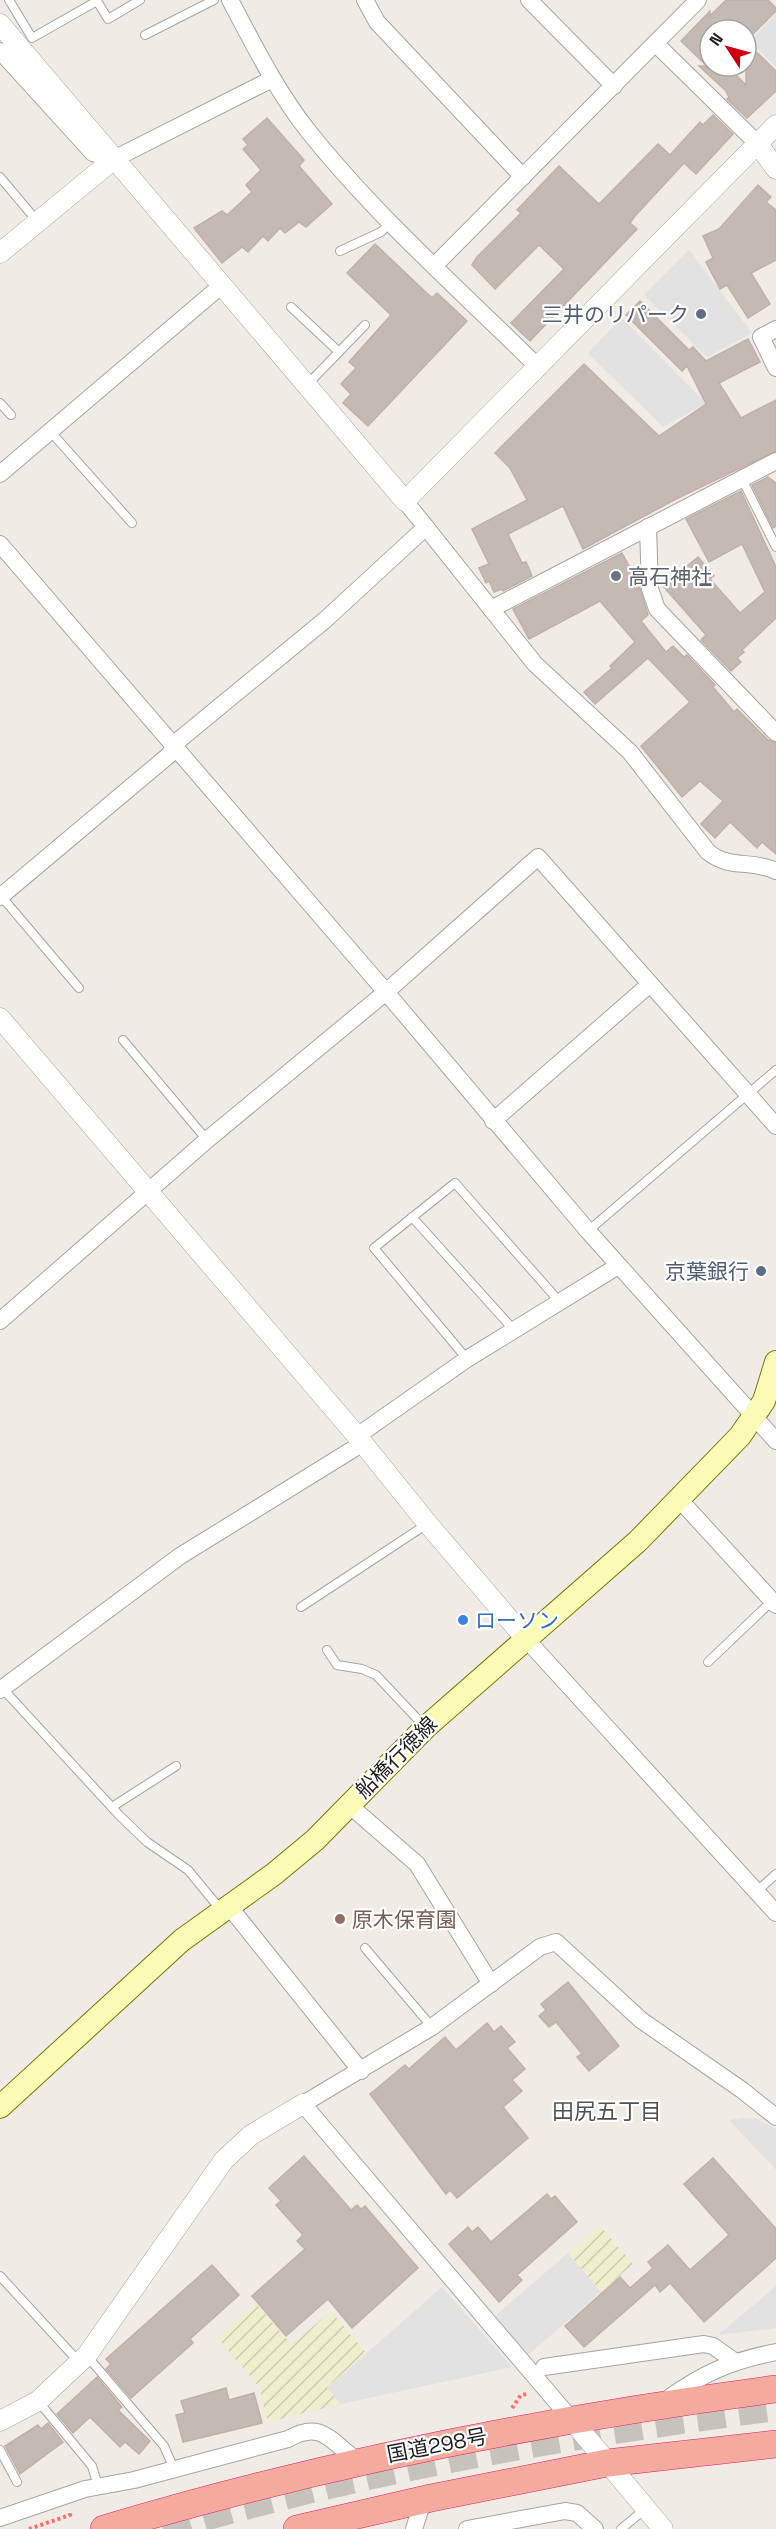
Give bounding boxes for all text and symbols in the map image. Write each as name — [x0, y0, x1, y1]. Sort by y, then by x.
north arrow — [698, 18, 758, 78]
text: N — [705, 29, 728, 50]
place label: 三井のリパーク — [542, 301, 689, 328]
marker: 三井のリパーク — [694, 307, 708, 321]
place label: 高石神社 — [628, 563, 712, 590]
marker: 高石神社 — [609, 569, 623, 583]
place label: 京葉銀行 — [665, 1258, 749, 1285]
marker: 京葉銀行 — [754, 1264, 768, 1278]
place label: ローソン — [475, 1607, 559, 1634]
marker: ローソン — [456, 1613, 470, 1627]
street label: 船橋行徳線 — [349, 1710, 443, 1804]
place label: 原木保育園 — [352, 1906, 457, 1933]
marker: 原木保育園 — [333, 1912, 347, 1926]
district label: 田尻五丁目 — [552, 2097, 662, 2125]
street label: 国道298号 — [385, 2422, 489, 2468]

